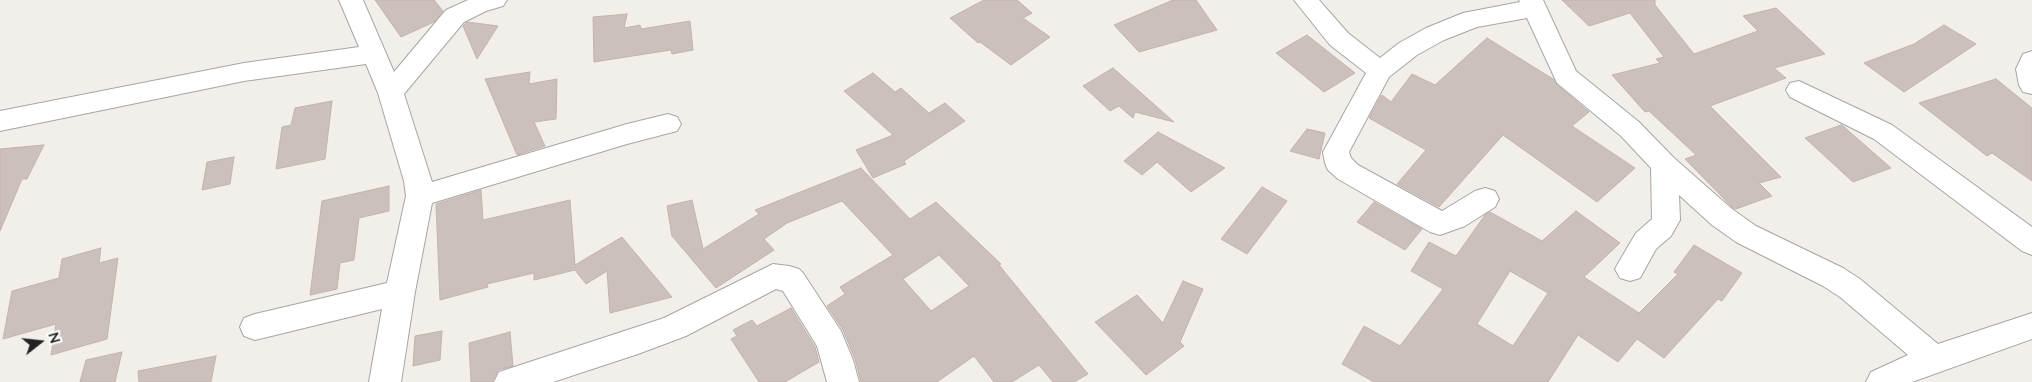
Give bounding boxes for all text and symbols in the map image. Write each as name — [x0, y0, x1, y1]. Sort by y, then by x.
north arrow — [15, 317, 65, 367]
text: N — [45, 330, 65, 345]

